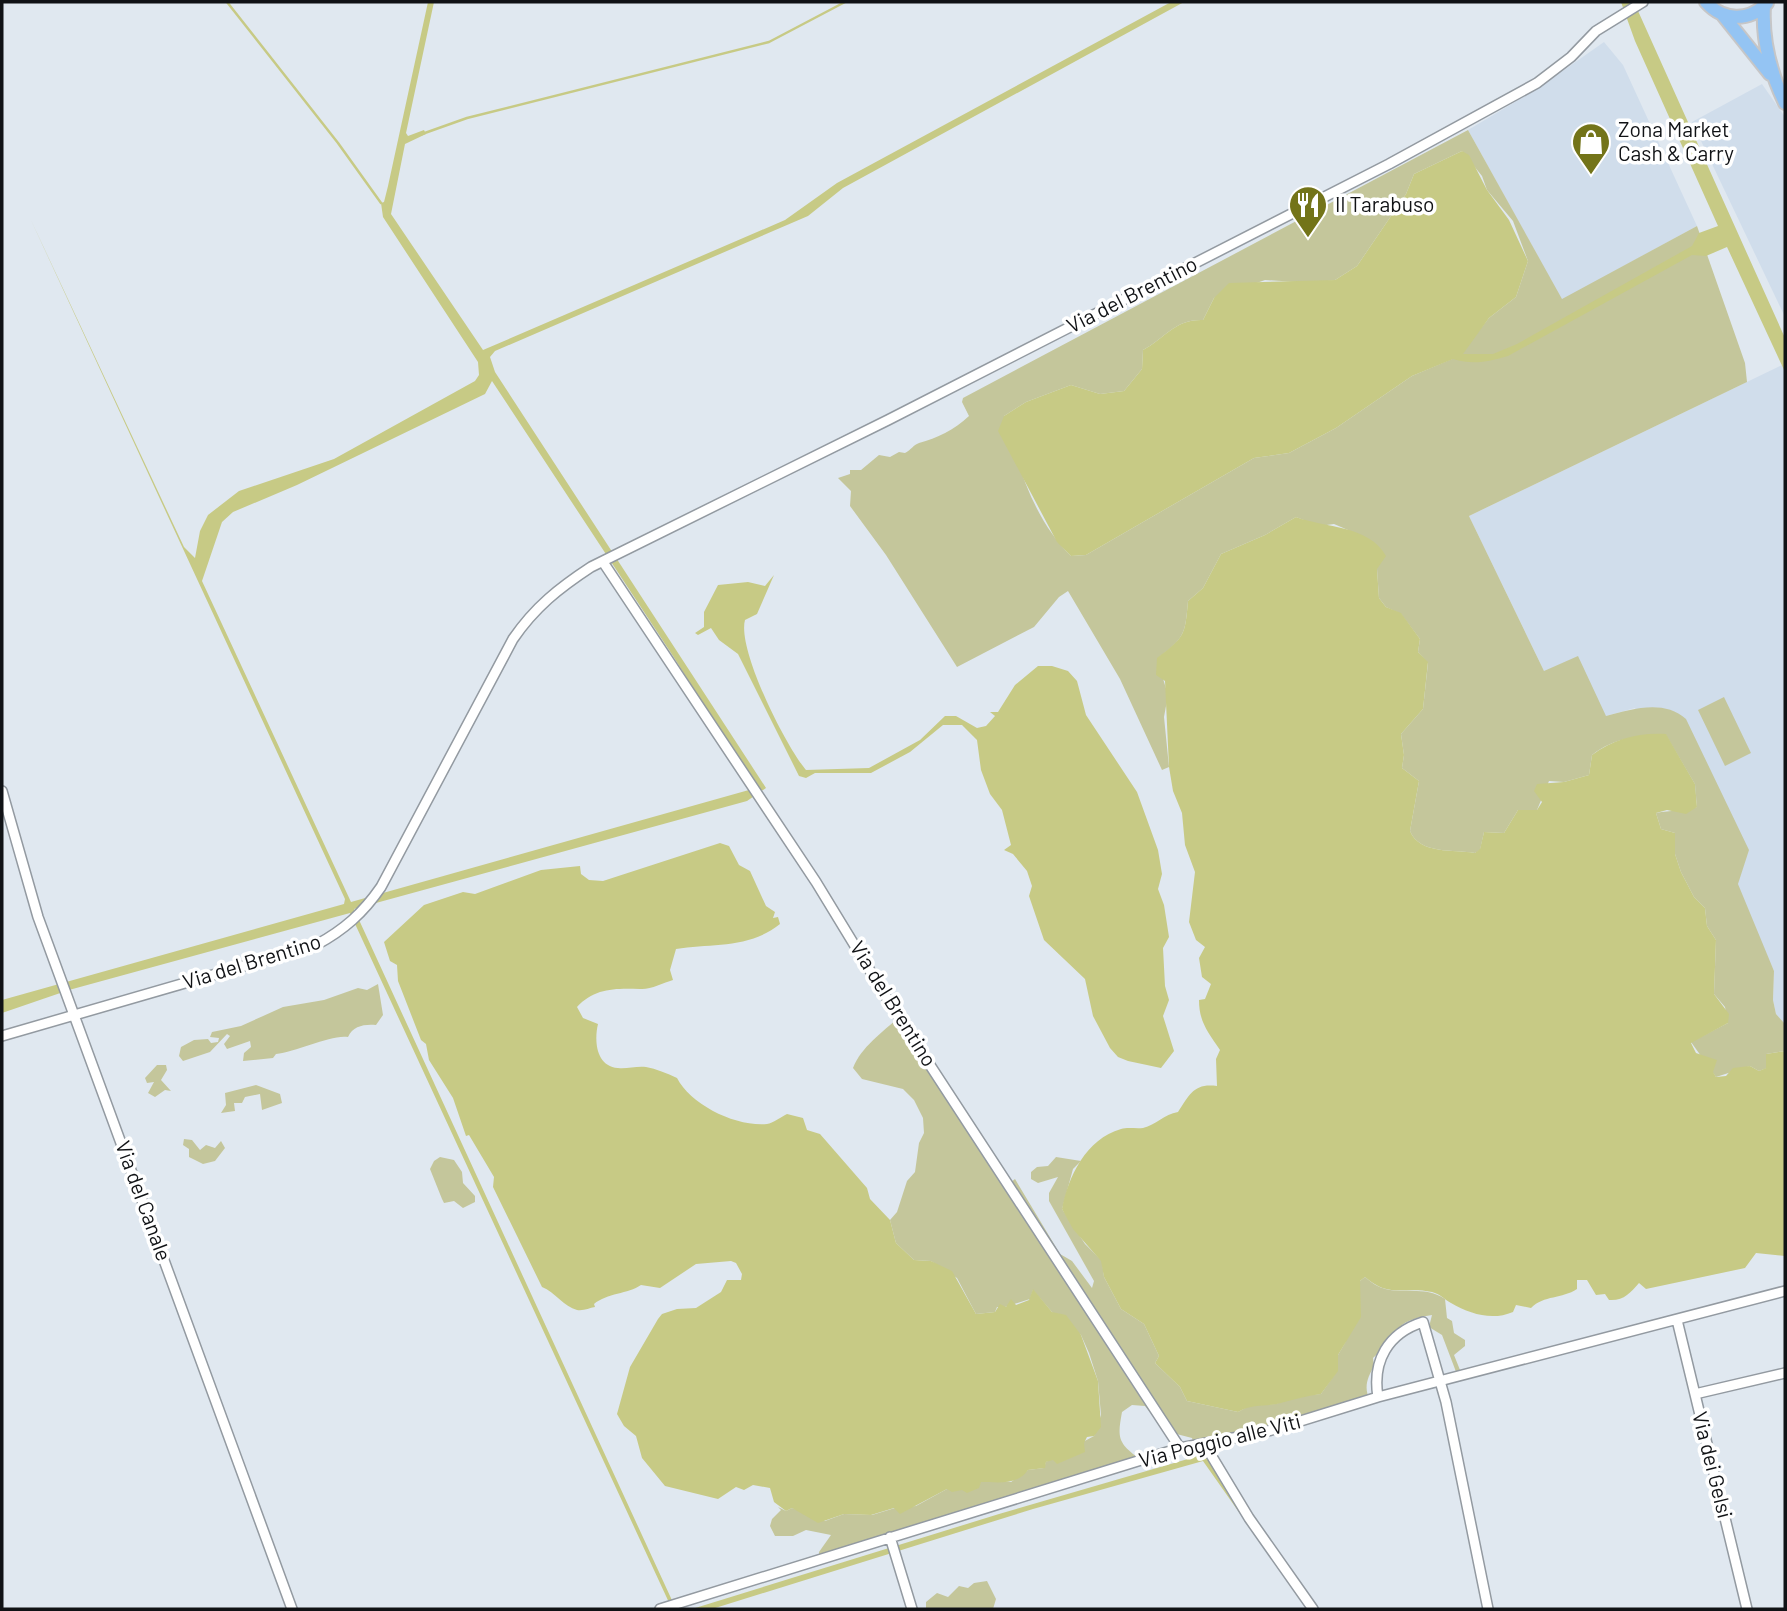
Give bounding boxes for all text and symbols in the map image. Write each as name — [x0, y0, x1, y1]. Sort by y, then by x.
place label: Zona Market Cash & Carry — [1618, 116, 1734, 165]
shop icon: Zona Market Cash & Carry — [1570, 121, 1612, 176]
restaurant icon: Il Tarabuso — [1287, 184, 1329, 239]
place label: Il Tarabuso — [1335, 191, 1434, 216]
street label: Via del Brentino — [1062, 250, 1201, 337]
street label: Via del Brentino — [179, 928, 324, 993]
street label: Via del Brentino — [846, 936, 943, 1071]
street label: Via del Canale — [111, 1137, 178, 1264]
street label: Via Poggio alle Viti — [1136, 1407, 1303, 1472]
street label: Via dei Gelsi — [1688, 1409, 1739, 1521]

